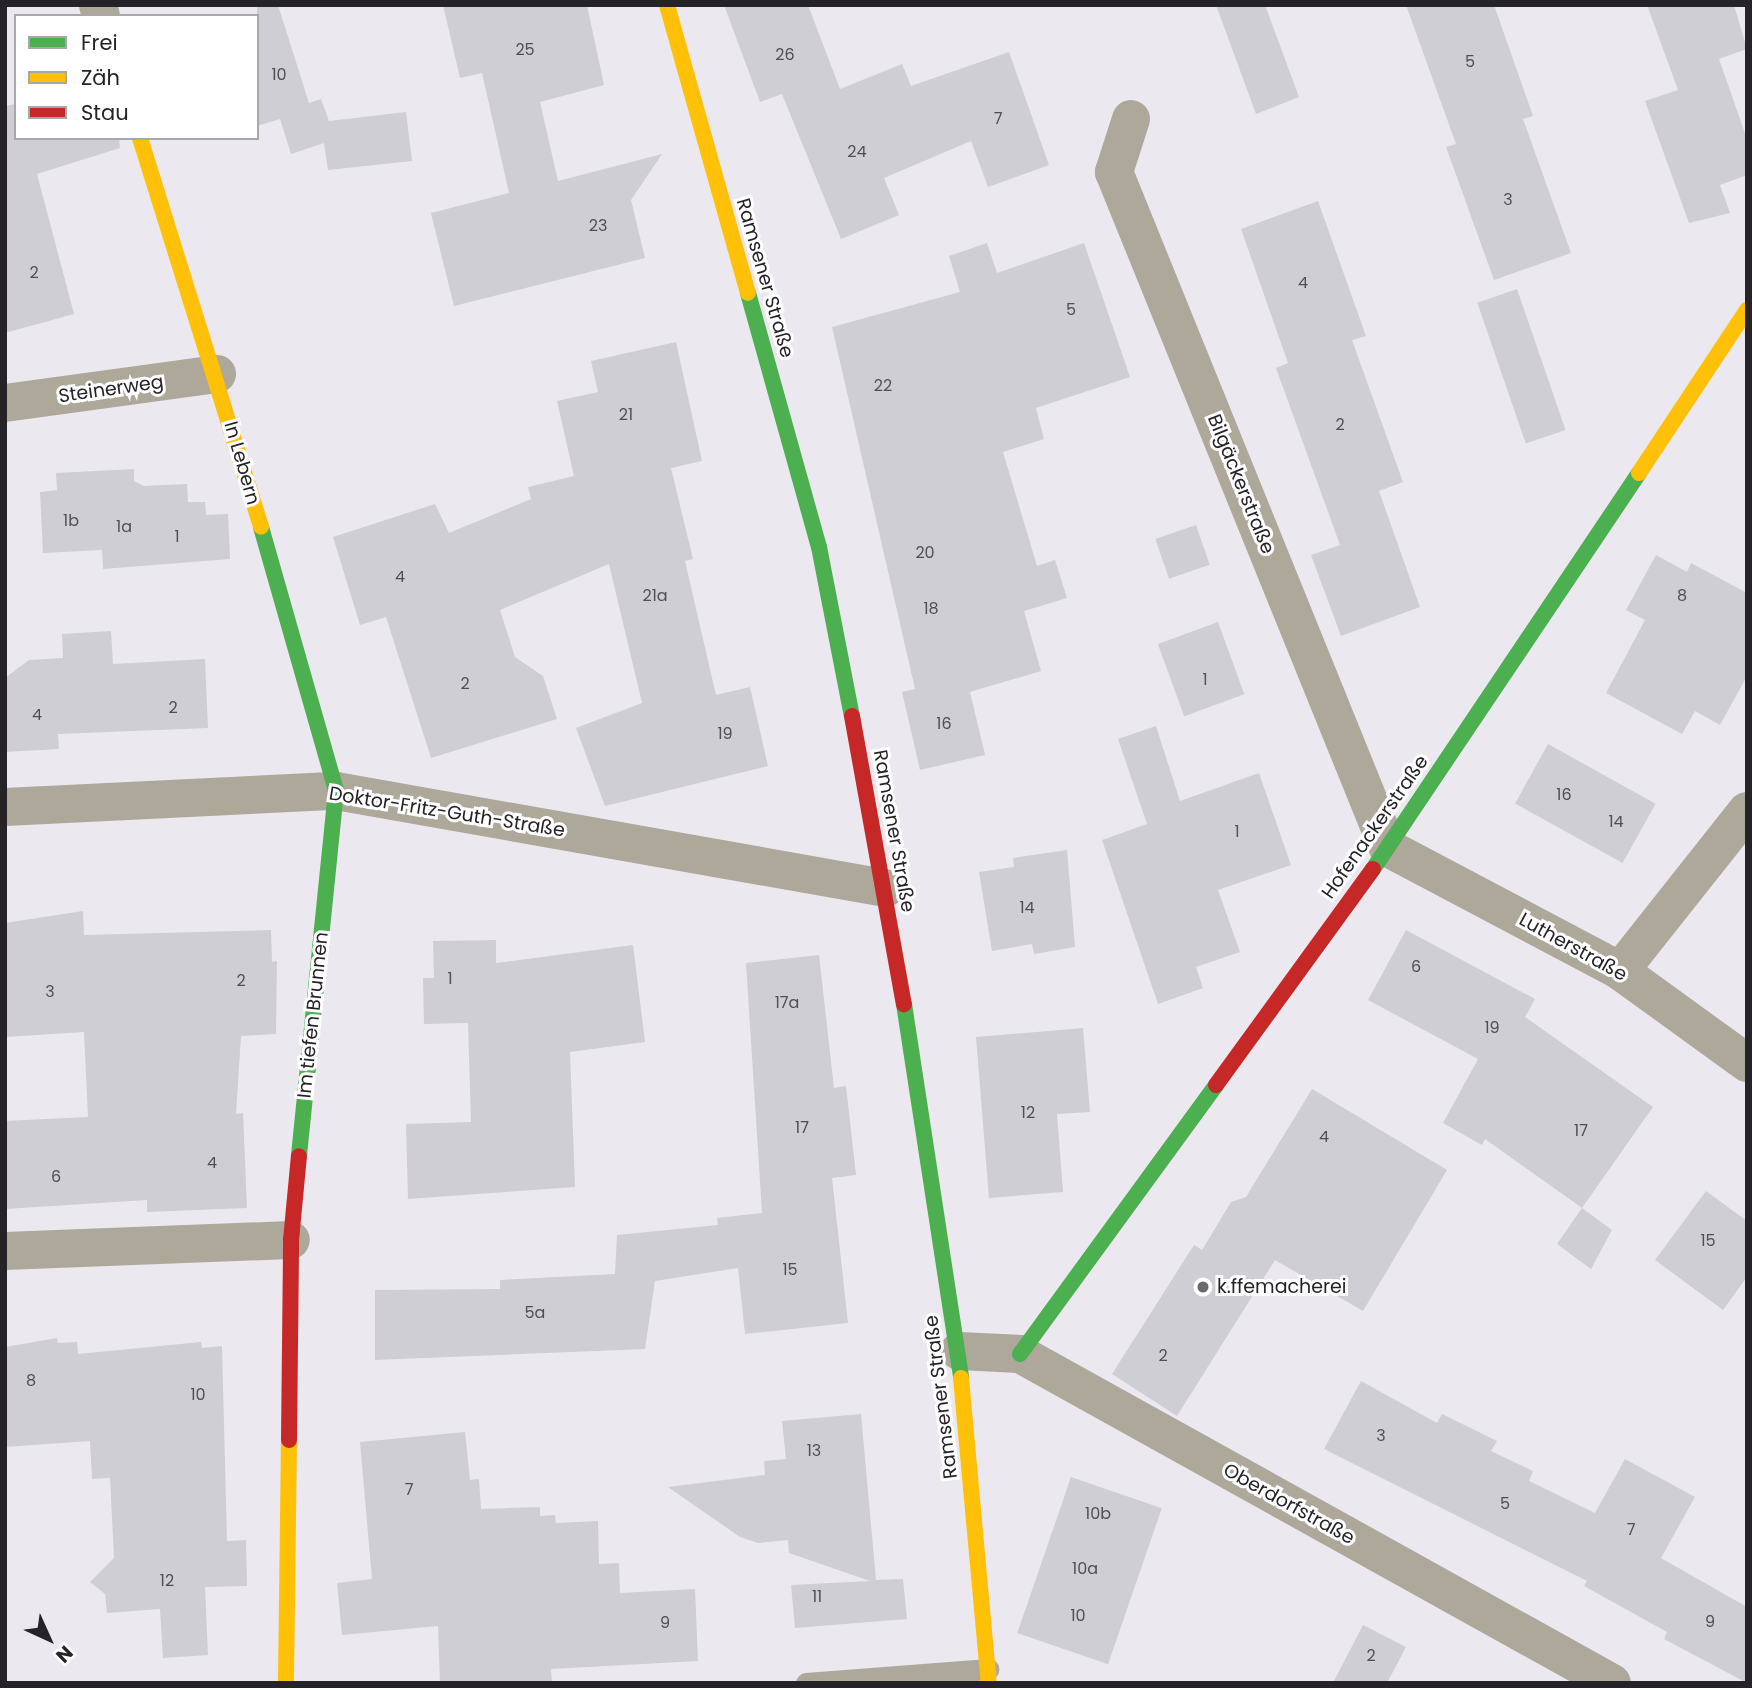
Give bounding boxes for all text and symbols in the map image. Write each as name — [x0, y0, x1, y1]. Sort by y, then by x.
legend — [14, 14, 259, 140]
text: Frei — [81, 28, 118, 57]
house number: 25 — [515, 40, 535, 60]
house number: 26 — [775, 45, 795, 65]
house number: 5 — [1465, 52, 1475, 72]
text: Zäh — [81, 63, 120, 92]
house number: 10 — [271, 65, 287, 85]
text: Stau — [81, 98, 129, 127]
house number: 7 — [994, 109, 1002, 129]
house number: 24 — [847, 142, 867, 162]
house number: 3 — [1503, 190, 1513, 210]
street label: Ramsener Straße — [731, 196, 799, 360]
house number: 23 — [589, 216, 607, 236]
house number: 2 — [29, 263, 39, 283]
house number: 4 — [1298, 273, 1308, 293]
house number: 5 — [1066, 300, 1076, 320]
street label: Steinerweg — [57, 370, 165, 408]
house number: 22 — [874, 376, 892, 396]
house number: 21 — [619, 405, 633, 425]
street label: Bilgäckerstraße — [1203, 411, 1279, 557]
house number: 2 — [1335, 415, 1345, 435]
street label: In Lebern — [219, 419, 265, 507]
house number: 1b — [63, 511, 79, 531]
house number: 1a — [116, 517, 132, 537]
house number: 1 — [174, 527, 180, 547]
house number: 20 — [915, 543, 935, 563]
house number: 4 — [395, 567, 405, 587]
house number: 21a — [642, 586, 668, 606]
house number: 8 — [1677, 586, 1687, 606]
house number: 18 — [923, 599, 939, 619]
house number: 1 — [1202, 670, 1208, 690]
house number: 2 — [460, 674, 470, 694]
house number: 2 — [168, 698, 178, 718]
house number: 4 — [32, 705, 42, 725]
house number: 16 — [936, 714, 952, 734]
house number: 19 — [717, 724, 733, 744]
street label: Ramsener Straße — [868, 748, 920, 914]
street label: Hofenackerstraße — [1317, 751, 1433, 903]
street label: Doktor-Fritz-Guth-Straße — [327, 782, 567, 842]
house number: 16 — [1556, 785, 1572, 805]
house number: 14 — [1608, 812, 1624, 832]
house number: 1 — [1234, 822, 1240, 842]
house number: 14 — [1019, 898, 1035, 918]
street label: Lutherstraße — [1515, 908, 1631, 986]
street label: Im tiefen Brunnen — [293, 931, 333, 1099]
house number: 6 — [1411, 957, 1421, 977]
house number: 1 — [447, 969, 453, 989]
house number: 2 — [236, 971, 246, 991]
house number: 3 — [45, 982, 55, 1002]
house number: 17a — [775, 993, 799, 1013]
house number: 19 — [1484, 1018, 1500, 1038]
house number: 12 — [1021, 1103, 1035, 1123]
house number: 17 — [795, 1118, 809, 1138]
house number: 17 — [1574, 1121, 1588, 1141]
house number: 4 — [1319, 1127, 1329, 1147]
house number: 4 — [207, 1153, 217, 1173]
house number: 6 — [51, 1167, 61, 1187]
house number: 15 — [1700, 1231, 1716, 1251]
house number: 15 — [782, 1260, 798, 1280]
place label: k.ffemacherei — [1217, 1276, 1346, 1298]
marker: k.ffemacherei — [1195, 1279, 1211, 1295]
house number: 5a — [525, 1303, 545, 1323]
street label: Ramsener Straße — [920, 1314, 962, 1480]
house number: 2 — [1158, 1346, 1168, 1366]
house number: 8 — [26, 1371, 36, 1391]
house number: 10 — [190, 1385, 206, 1405]
house number: 3 — [1376, 1426, 1386, 1446]
house number: 13 — [807, 1441, 821, 1461]
street label: Oberdorfstraße — [1219, 1459, 1359, 1549]
house number: 7 — [405, 1480, 413, 1500]
house number: 5 — [1500, 1494, 1510, 1514]
house number: 10b — [1085, 1504, 1111, 1524]
house number: 7 — [1627, 1520, 1635, 1540]
house number: 10a — [1072, 1559, 1098, 1579]
house number: 12 — [160, 1571, 174, 1591]
house number: 11 — [812, 1587, 822, 1607]
north arrow — [14, 1604, 84, 1674]
house number: 10 — [1070, 1606, 1086, 1626]
house number: 9 — [1705, 1612, 1715, 1632]
house number: 9 — [660, 1613, 670, 1633]
text: N — [50, 1640, 79, 1669]
house number: 2 — [1366, 1646, 1376, 1666]

